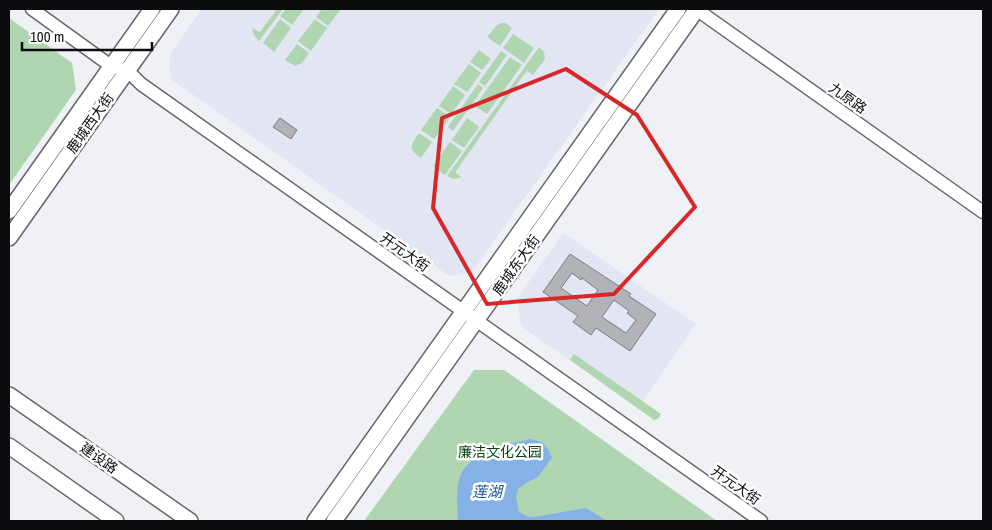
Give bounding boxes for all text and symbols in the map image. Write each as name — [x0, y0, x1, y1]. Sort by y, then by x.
scale bar — [22, 20, 152, 52]
text: 100 m — [30, 26, 64, 47]
street label: 九原路 — [826, 79, 870, 117]
street label: 鹿城西大街 — [63, 89, 117, 157]
street label: 开元大街 — [377, 229, 433, 275]
street label: 鹿城东大街 — [489, 231, 543, 299]
street label: 建设路 — [77, 439, 121, 477]
park label: 廉洁文化公园 — [458, 443, 542, 461]
street label: 开元大街 — [708, 462, 764, 508]
water label: 莲湖 — [472, 481, 504, 502]

